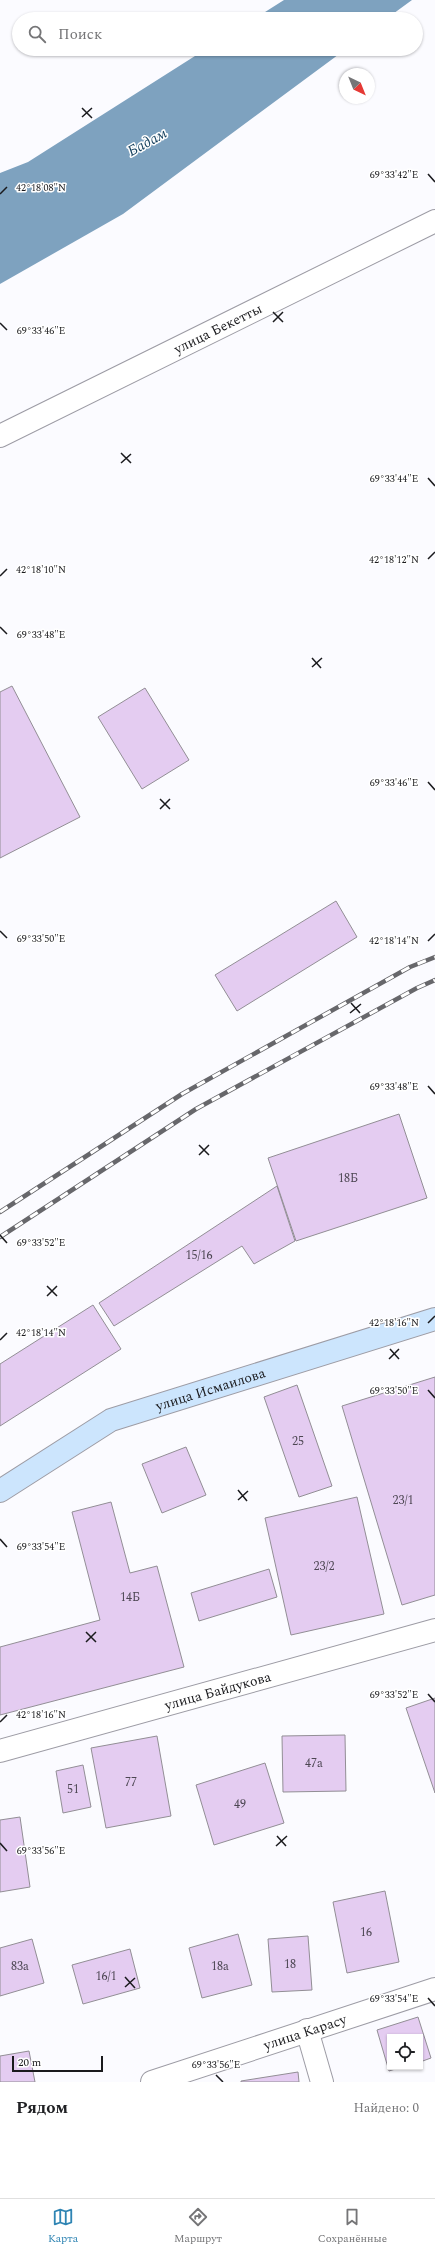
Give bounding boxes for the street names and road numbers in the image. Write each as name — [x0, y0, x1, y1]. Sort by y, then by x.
street label: улица Бекетты — [170, 298, 266, 360]
street label: улица Исмаилова — [152, 1362, 268, 1417]
street label: улица Байдукова — [161, 1666, 274, 1716]
street label: улица Карасу — [260, 2008, 351, 2056]

